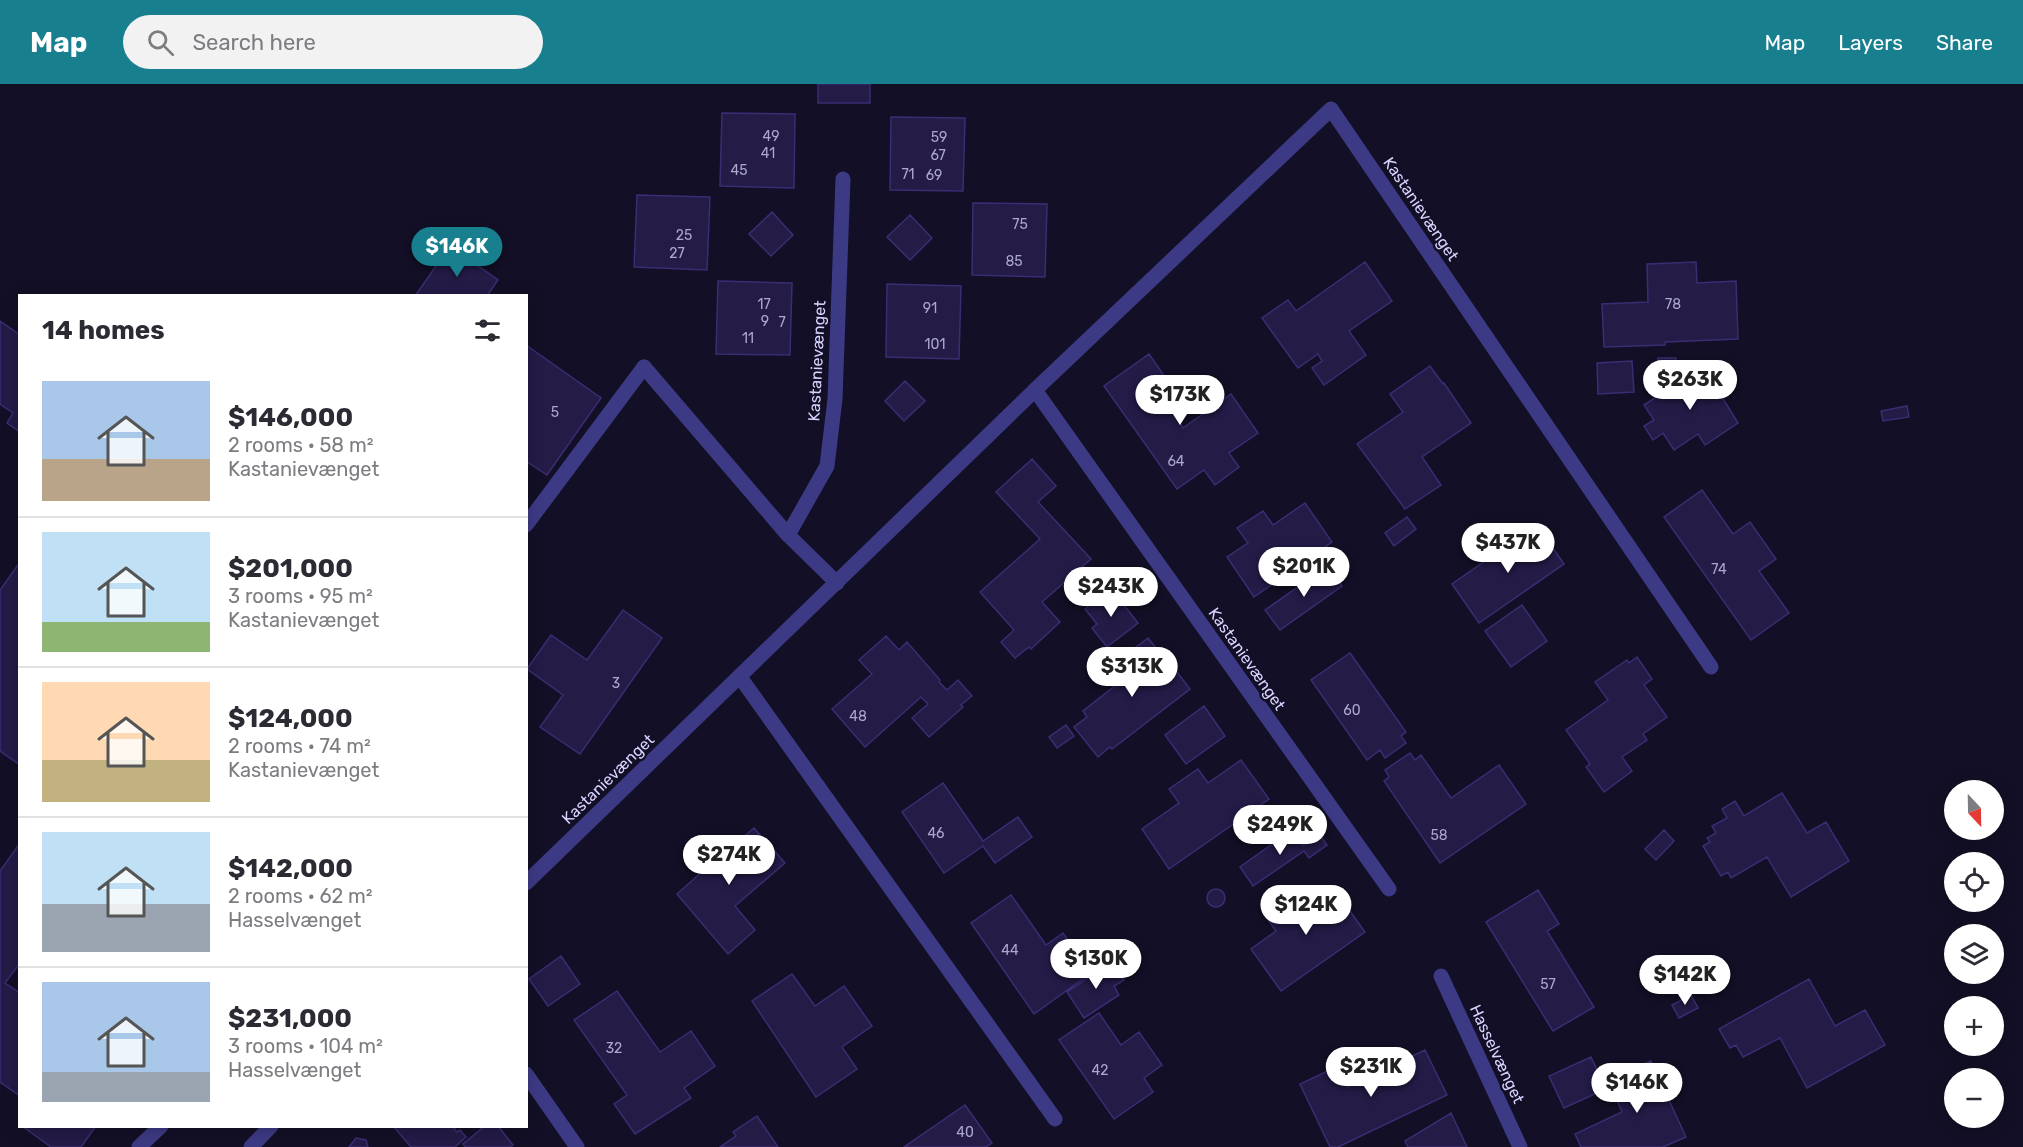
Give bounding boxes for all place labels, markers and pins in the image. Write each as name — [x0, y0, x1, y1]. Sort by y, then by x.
pin: $146K — [415, 227, 499, 278]
pin: $263K — [1648, 360, 1732, 411]
pin: $173K — [1138, 375, 1222, 426]
pin: $437K — [1466, 523, 1550, 574]
pin: $201K — [1262, 547, 1346, 598]
pin: $243K — [1069, 567, 1153, 618]
pin: $313K — [1090, 647, 1174, 698]
pin: $249K — [1238, 805, 1322, 856]
pin: $274K — [687, 835, 771, 886]
pin: $124K — [1264, 885, 1348, 936]
pin: $130K — [1054, 939, 1138, 990]
pin: $142K — [1643, 955, 1727, 1006]
pin: $231K — [1329, 1047, 1413, 1098]
pin: $146K — [1595, 1063, 1679, 1114]

